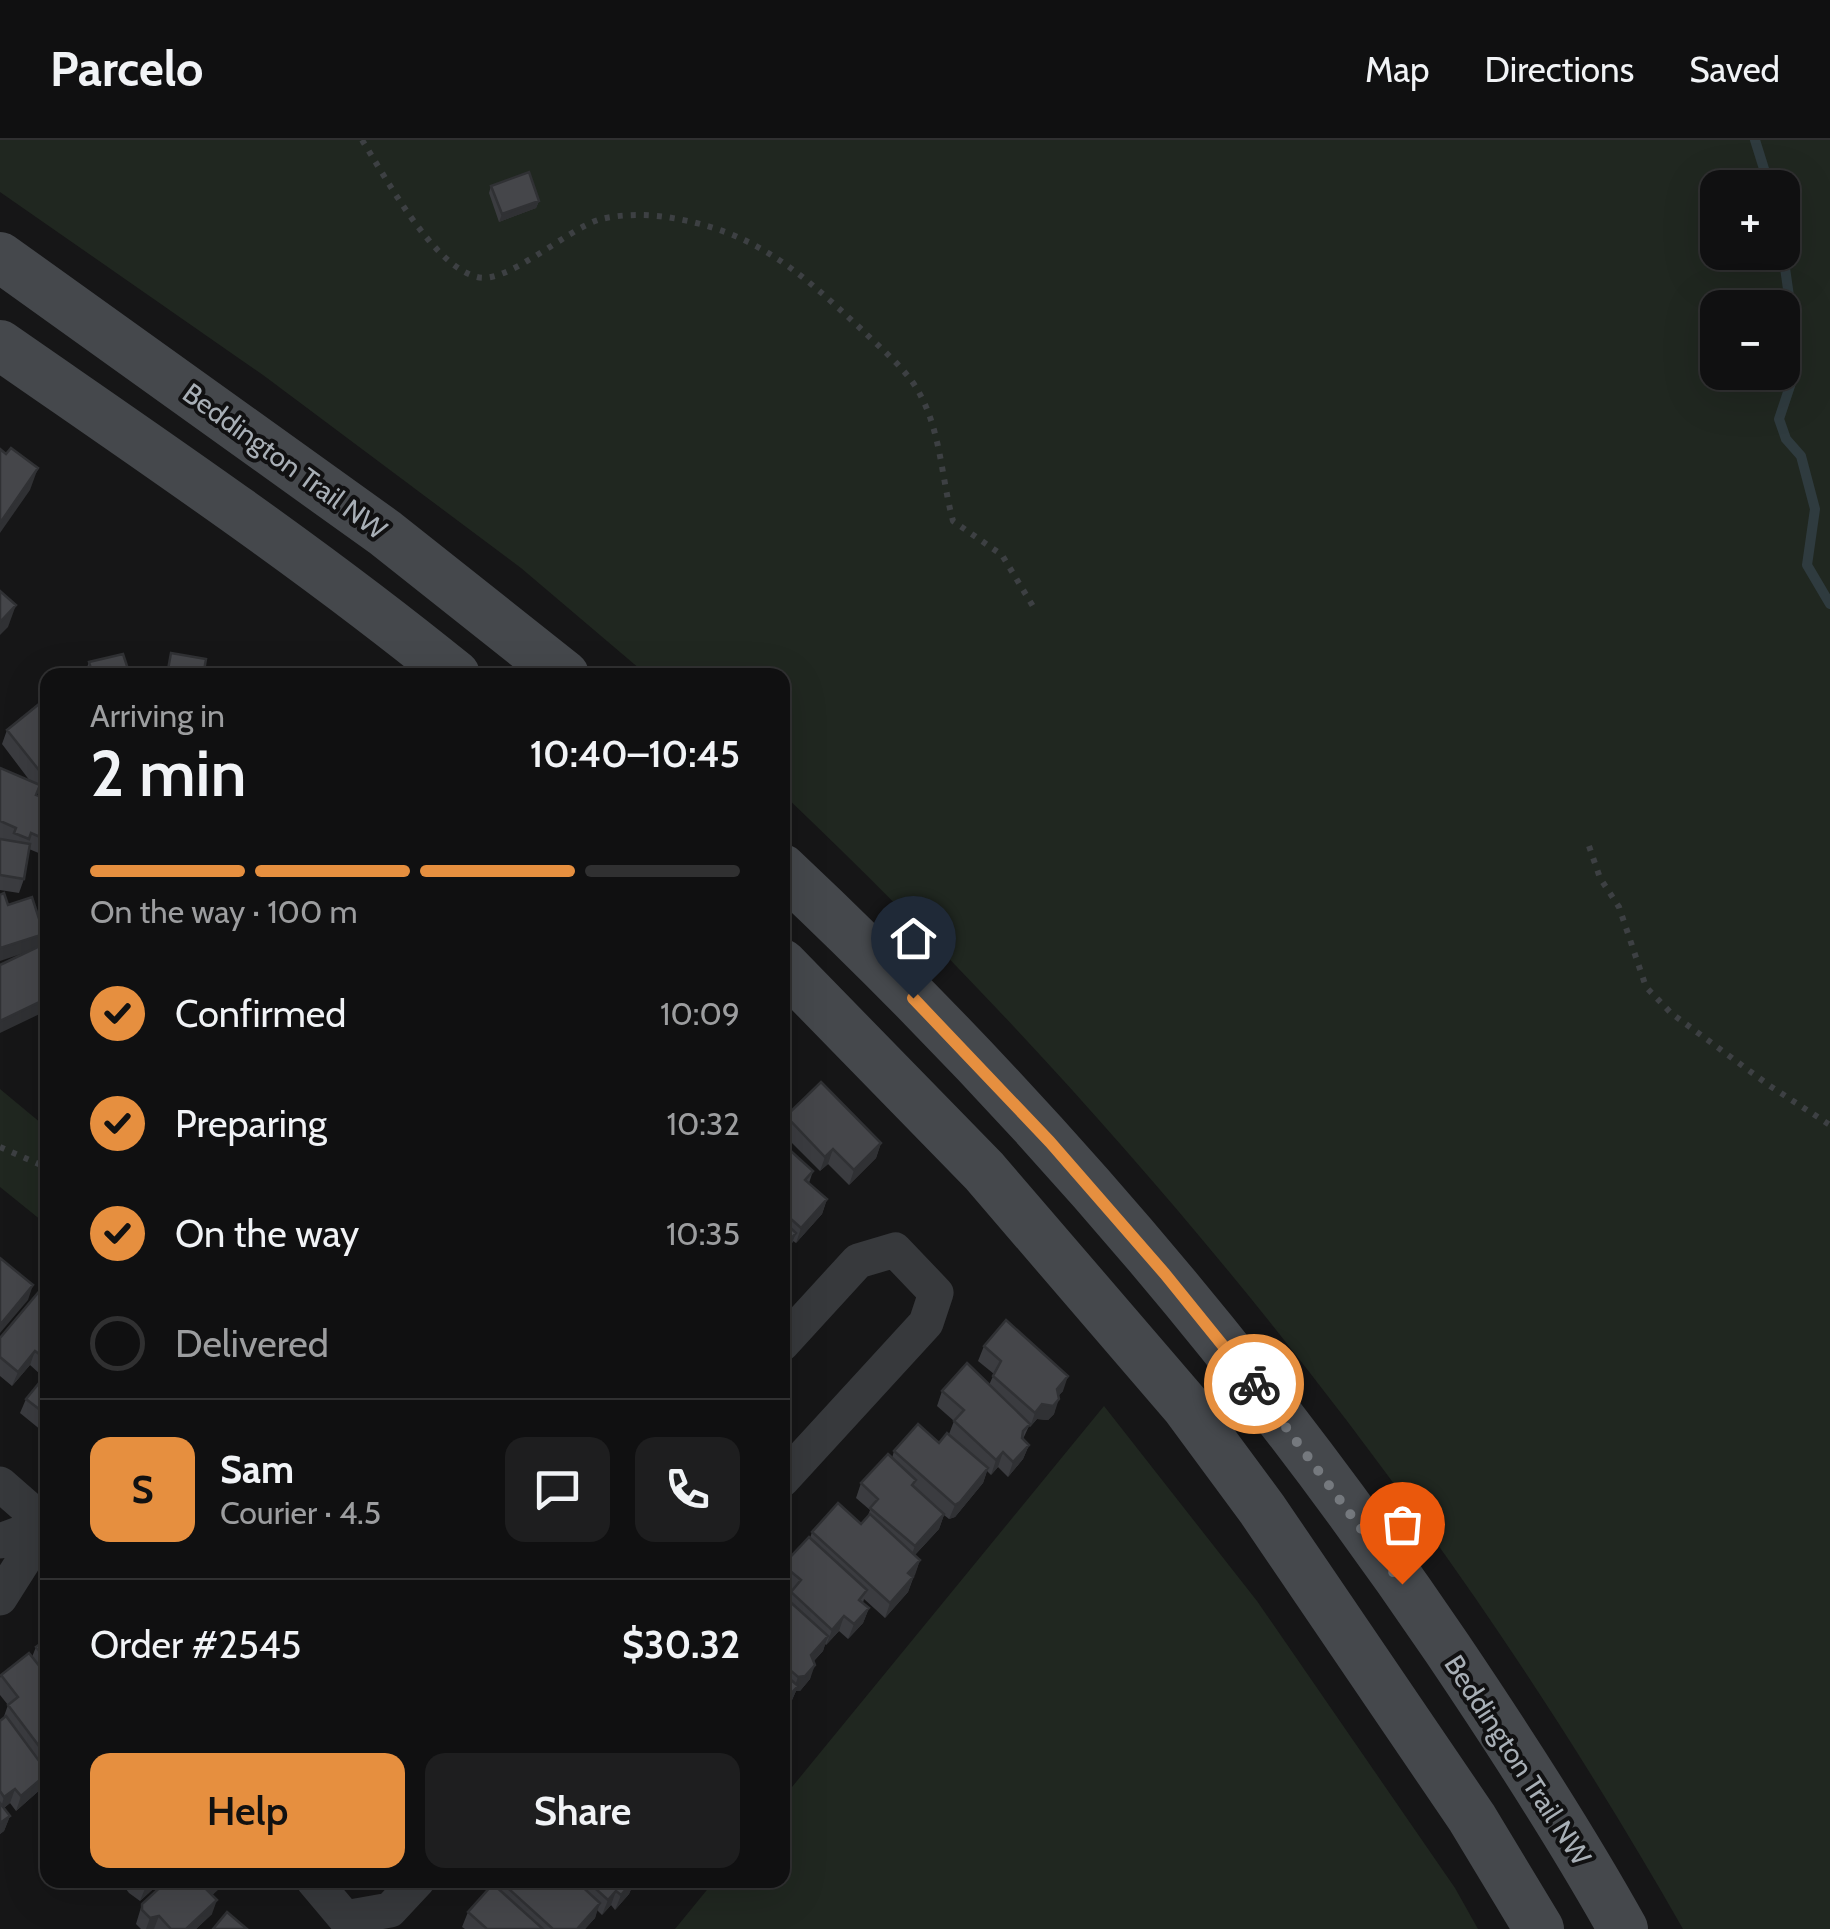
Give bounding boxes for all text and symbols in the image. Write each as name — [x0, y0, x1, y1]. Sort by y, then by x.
text: Parcelo — [50, 40, 203, 98]
text: Map — [1365, 48, 1430, 91]
text: Directions — [1485, 48, 1634, 91]
text: Saved — [1689, 48, 1780, 91]
map controls — [1700, 170, 1800, 390]
button: + — [1700, 170, 1800, 270]
button: − — [1700, 290, 1800, 390]
street label: Beddington Trail NW — [176, 376, 394, 547]
text: Arriving in — [90, 696, 225, 735]
text: 10:40–10:45 — [530, 730, 740, 777]
text: 2 min — [90, 733, 247, 812]
text: On the way · 100 m — [90, 892, 358, 931]
pin — [871, 896, 956, 999]
icon: home — [886, 911, 941, 966]
icon: check — [90, 986, 145, 1041]
text: Confirmed — [175, 990, 346, 1037]
text: 10:09 — [660, 994, 740, 1033]
icon: check — [90, 1096, 145, 1151]
text: Preparing — [175, 1100, 327, 1147]
text: 10:32 — [666, 1104, 740, 1143]
icon: check — [90, 1206, 145, 1261]
text: On the way — [175, 1210, 359, 1257]
text: 10:35 — [666, 1214, 740, 1253]
text: Delivered — [175, 1320, 329, 1367]
courier — [1204, 1334, 1304, 1434]
icon: bike — [1227, 1357, 1282, 1412]
button: chat — [505, 1437, 610, 1542]
button: phone — [635, 1437, 740, 1542]
text: Sam — [220, 1446, 294, 1493]
text: S — [131, 1466, 154, 1513]
pin — [1360, 1482, 1445, 1585]
text: Courier · 4.5 — [220, 1493, 381, 1532]
icon: bag — [1375, 1497, 1430, 1552]
text: Order #2545 — [90, 1621, 301, 1668]
text: $30.32 — [622, 1621, 740, 1668]
street label: Beddington Trail NW — [1437, 1648, 1599, 1872]
button: Help — [90, 1753, 405, 1868]
button: Share — [425, 1753, 740, 1868]

